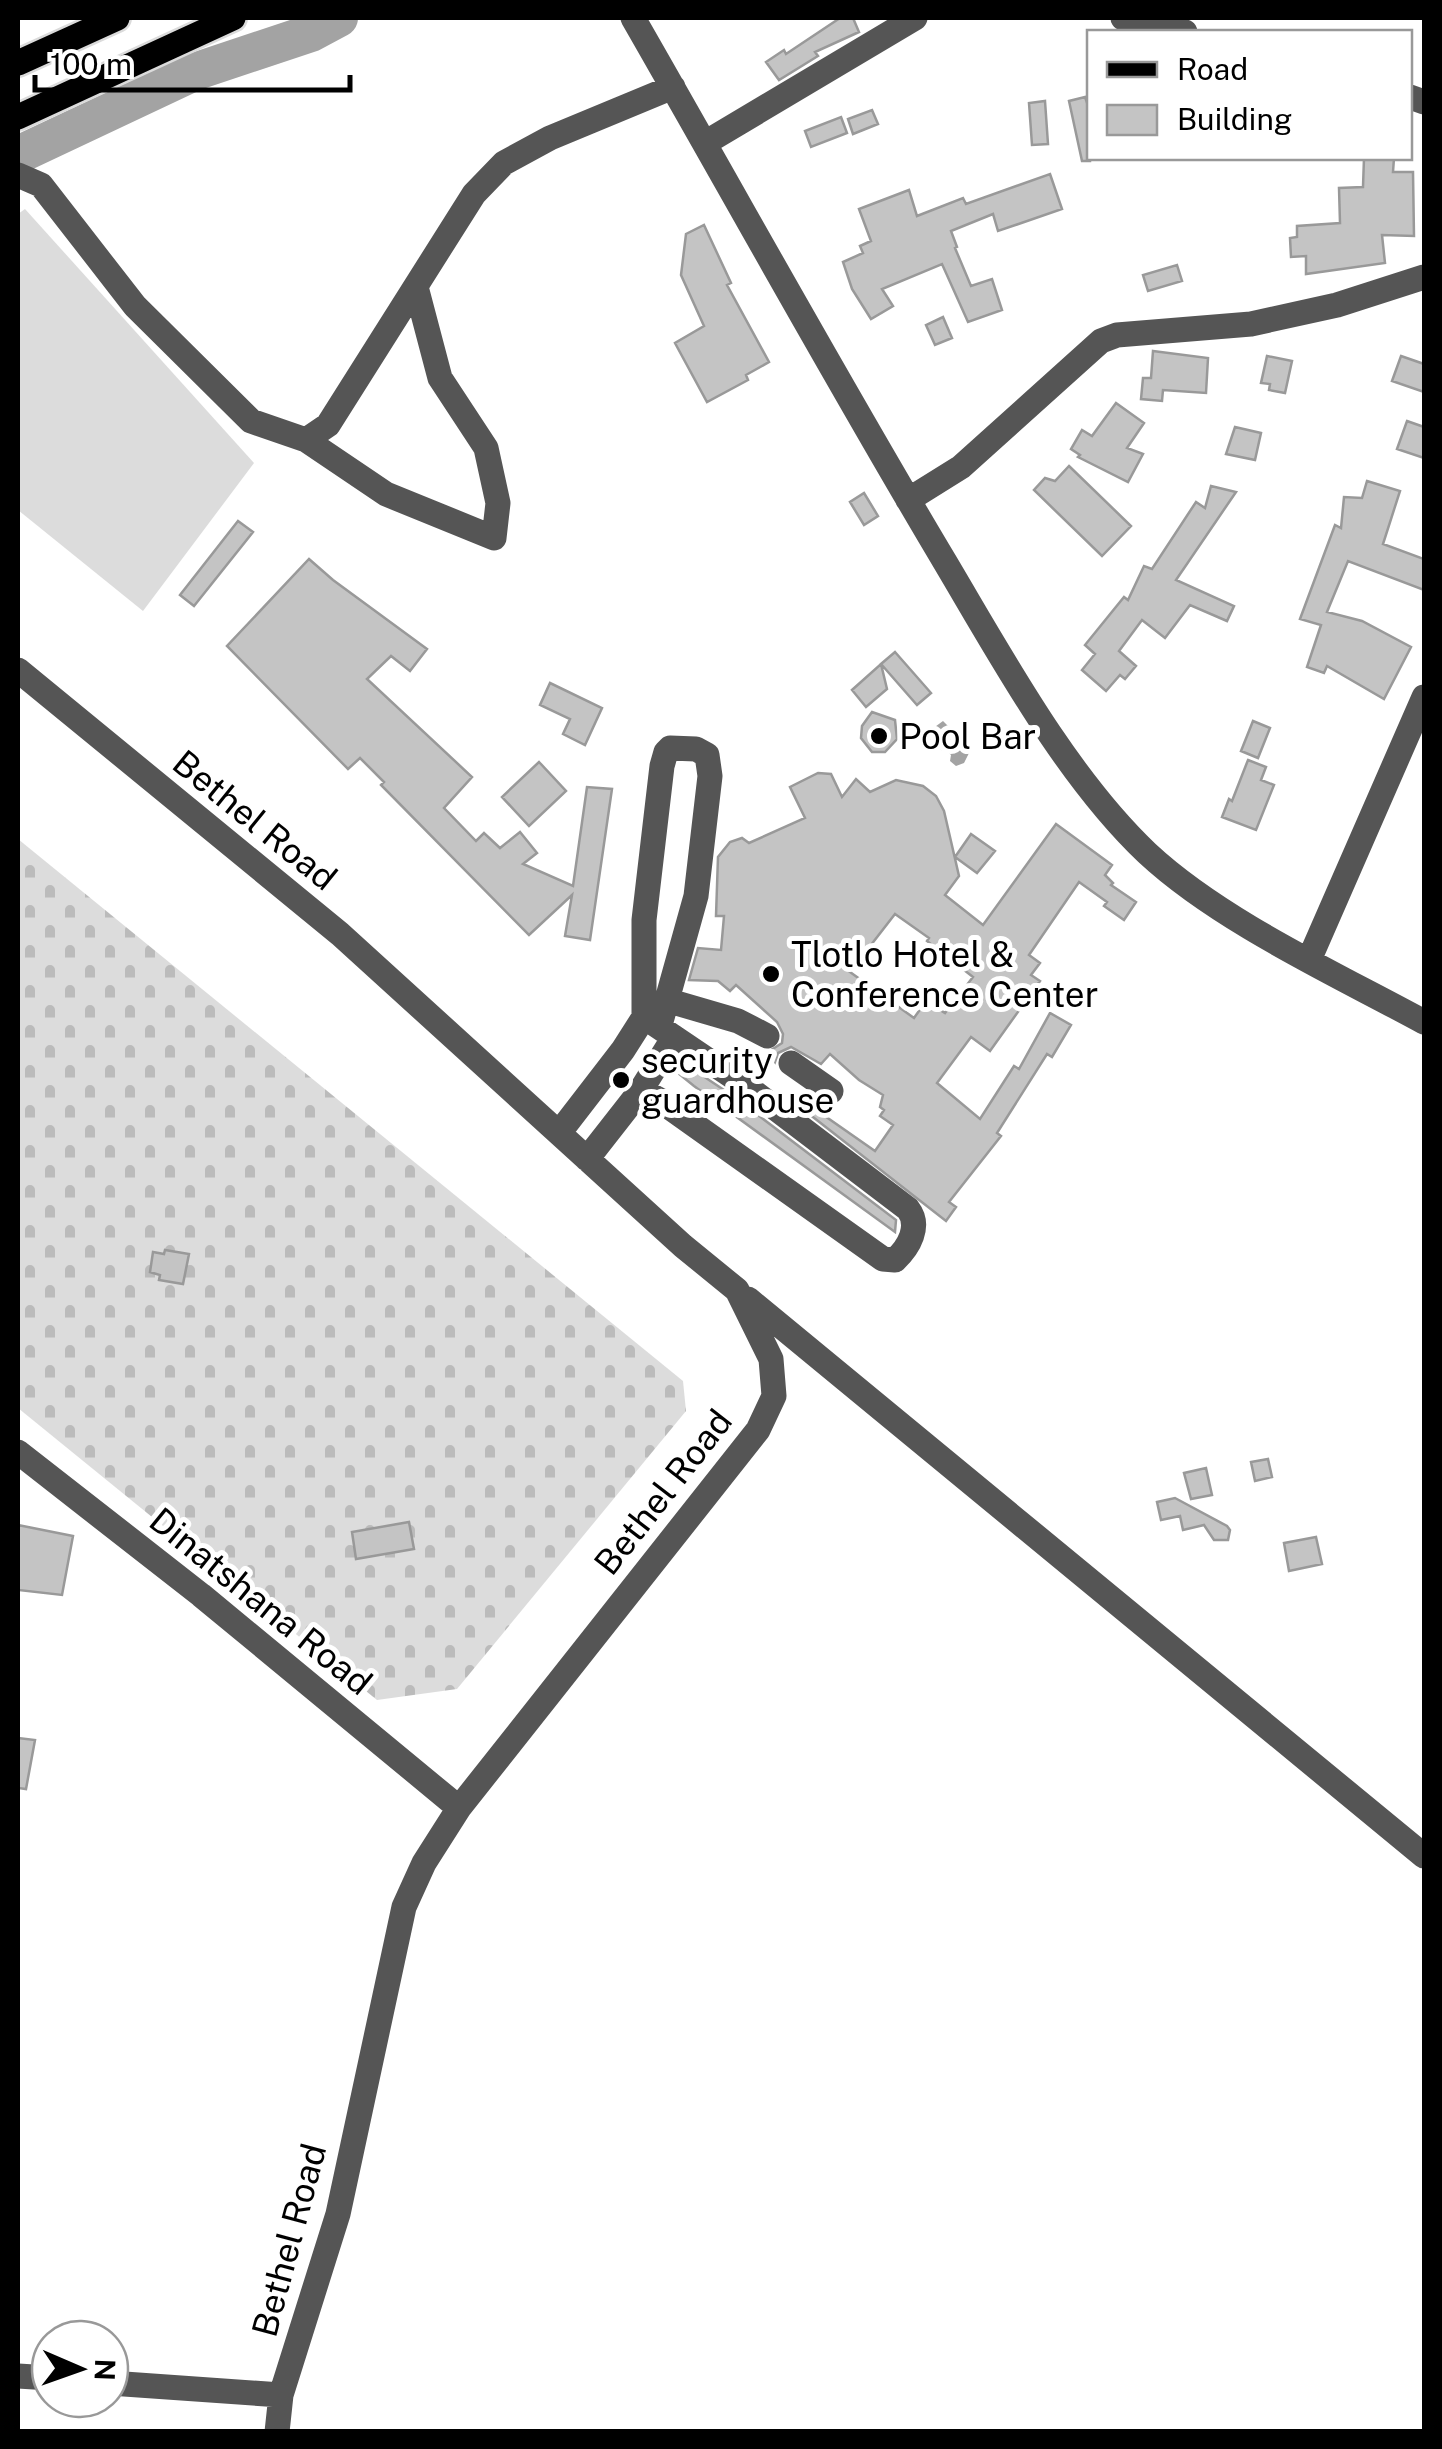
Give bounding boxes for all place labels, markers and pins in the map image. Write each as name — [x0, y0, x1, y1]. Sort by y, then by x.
place label: Pool Bar — [899, 716, 1036, 757]
marker: Pool Bar — [868, 725, 890, 747]
place label: Tlotlo Hotel & Conference Center — [791, 934, 1098, 1015]
marker: Tlotlo Hotel & Conference Center — [760, 963, 782, 985]
place label: security guardhouse — [641, 1040, 834, 1121]
marker: security guardhouse — [610, 1069, 632, 1091]

